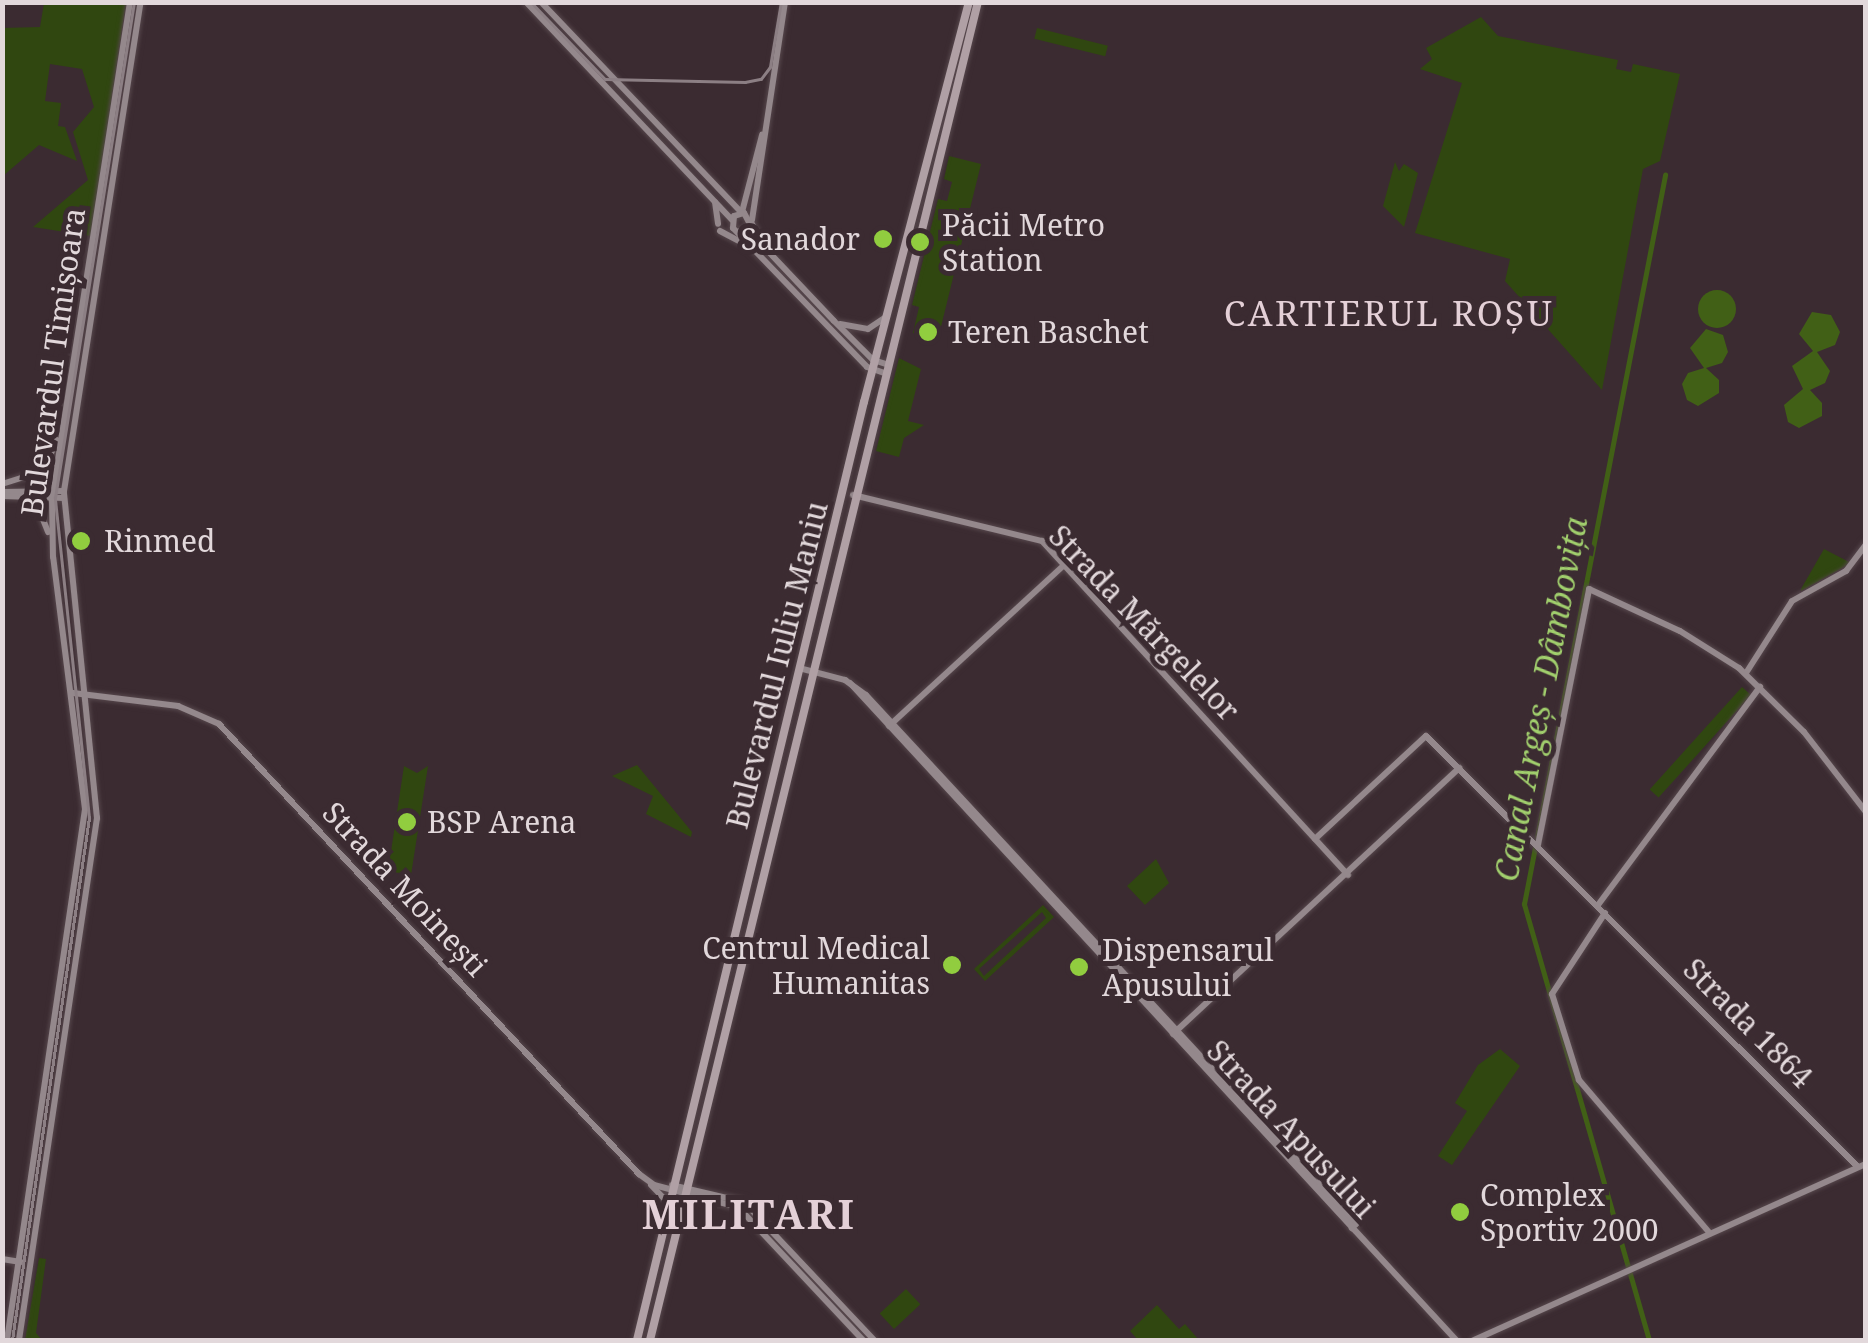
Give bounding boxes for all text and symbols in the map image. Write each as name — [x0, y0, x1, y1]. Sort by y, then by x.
street label: Bulevardul Timișoara — [14, 205, 92, 519]
place label: Păcii Metro Station — [942, 207, 1105, 278]
place label: Sanador — [741, 221, 860, 257]
marker: Sanador — [870, 226, 896, 252]
marker: Păcii Metro Station — [907, 229, 933, 255]
district label: CARTIERUL ROȘU — [1224, 292, 1554, 334]
place label: Teren Baschet — [948, 314, 1149, 350]
marker: Teren Baschet — [917, 321, 939, 343]
street label: Bulevardul Iuliu Maniu — [719, 498, 835, 832]
water label: Canal Argeș - Dâmbovița — [1487, 514, 1595, 884]
street label: Strada Mărgelelor — [1041, 518, 1247, 728]
place label: Rinmed — [104, 523, 215, 559]
marker: Rinmed — [68, 528, 94, 554]
street label: Strada Moinești — [315, 795, 495, 983]
place label: BSP Arena — [427, 804, 576, 840]
marker: BSP Arena — [396, 811, 418, 833]
place label: Centrul Medical Humanitas — [702, 930, 930, 1000]
place label: Dispensarul Apusului — [1102, 932, 1274, 1002]
street label: Strada 1864 — [1676, 951, 1820, 1095]
marker: Centrul Medical Humanitas — [939, 952, 965, 978]
marker: Dispensarul Apusului — [1066, 954, 1092, 980]
street label: Strada Apusului — [1200, 1033, 1382, 1225]
place label: Complex Sportiv 2000 — [1480, 1177, 1659, 1248]
district label: MILITARI — [642, 1190, 856, 1238]
marker: Complex Sportiv 2000 — [1449, 1201, 1471, 1223]

